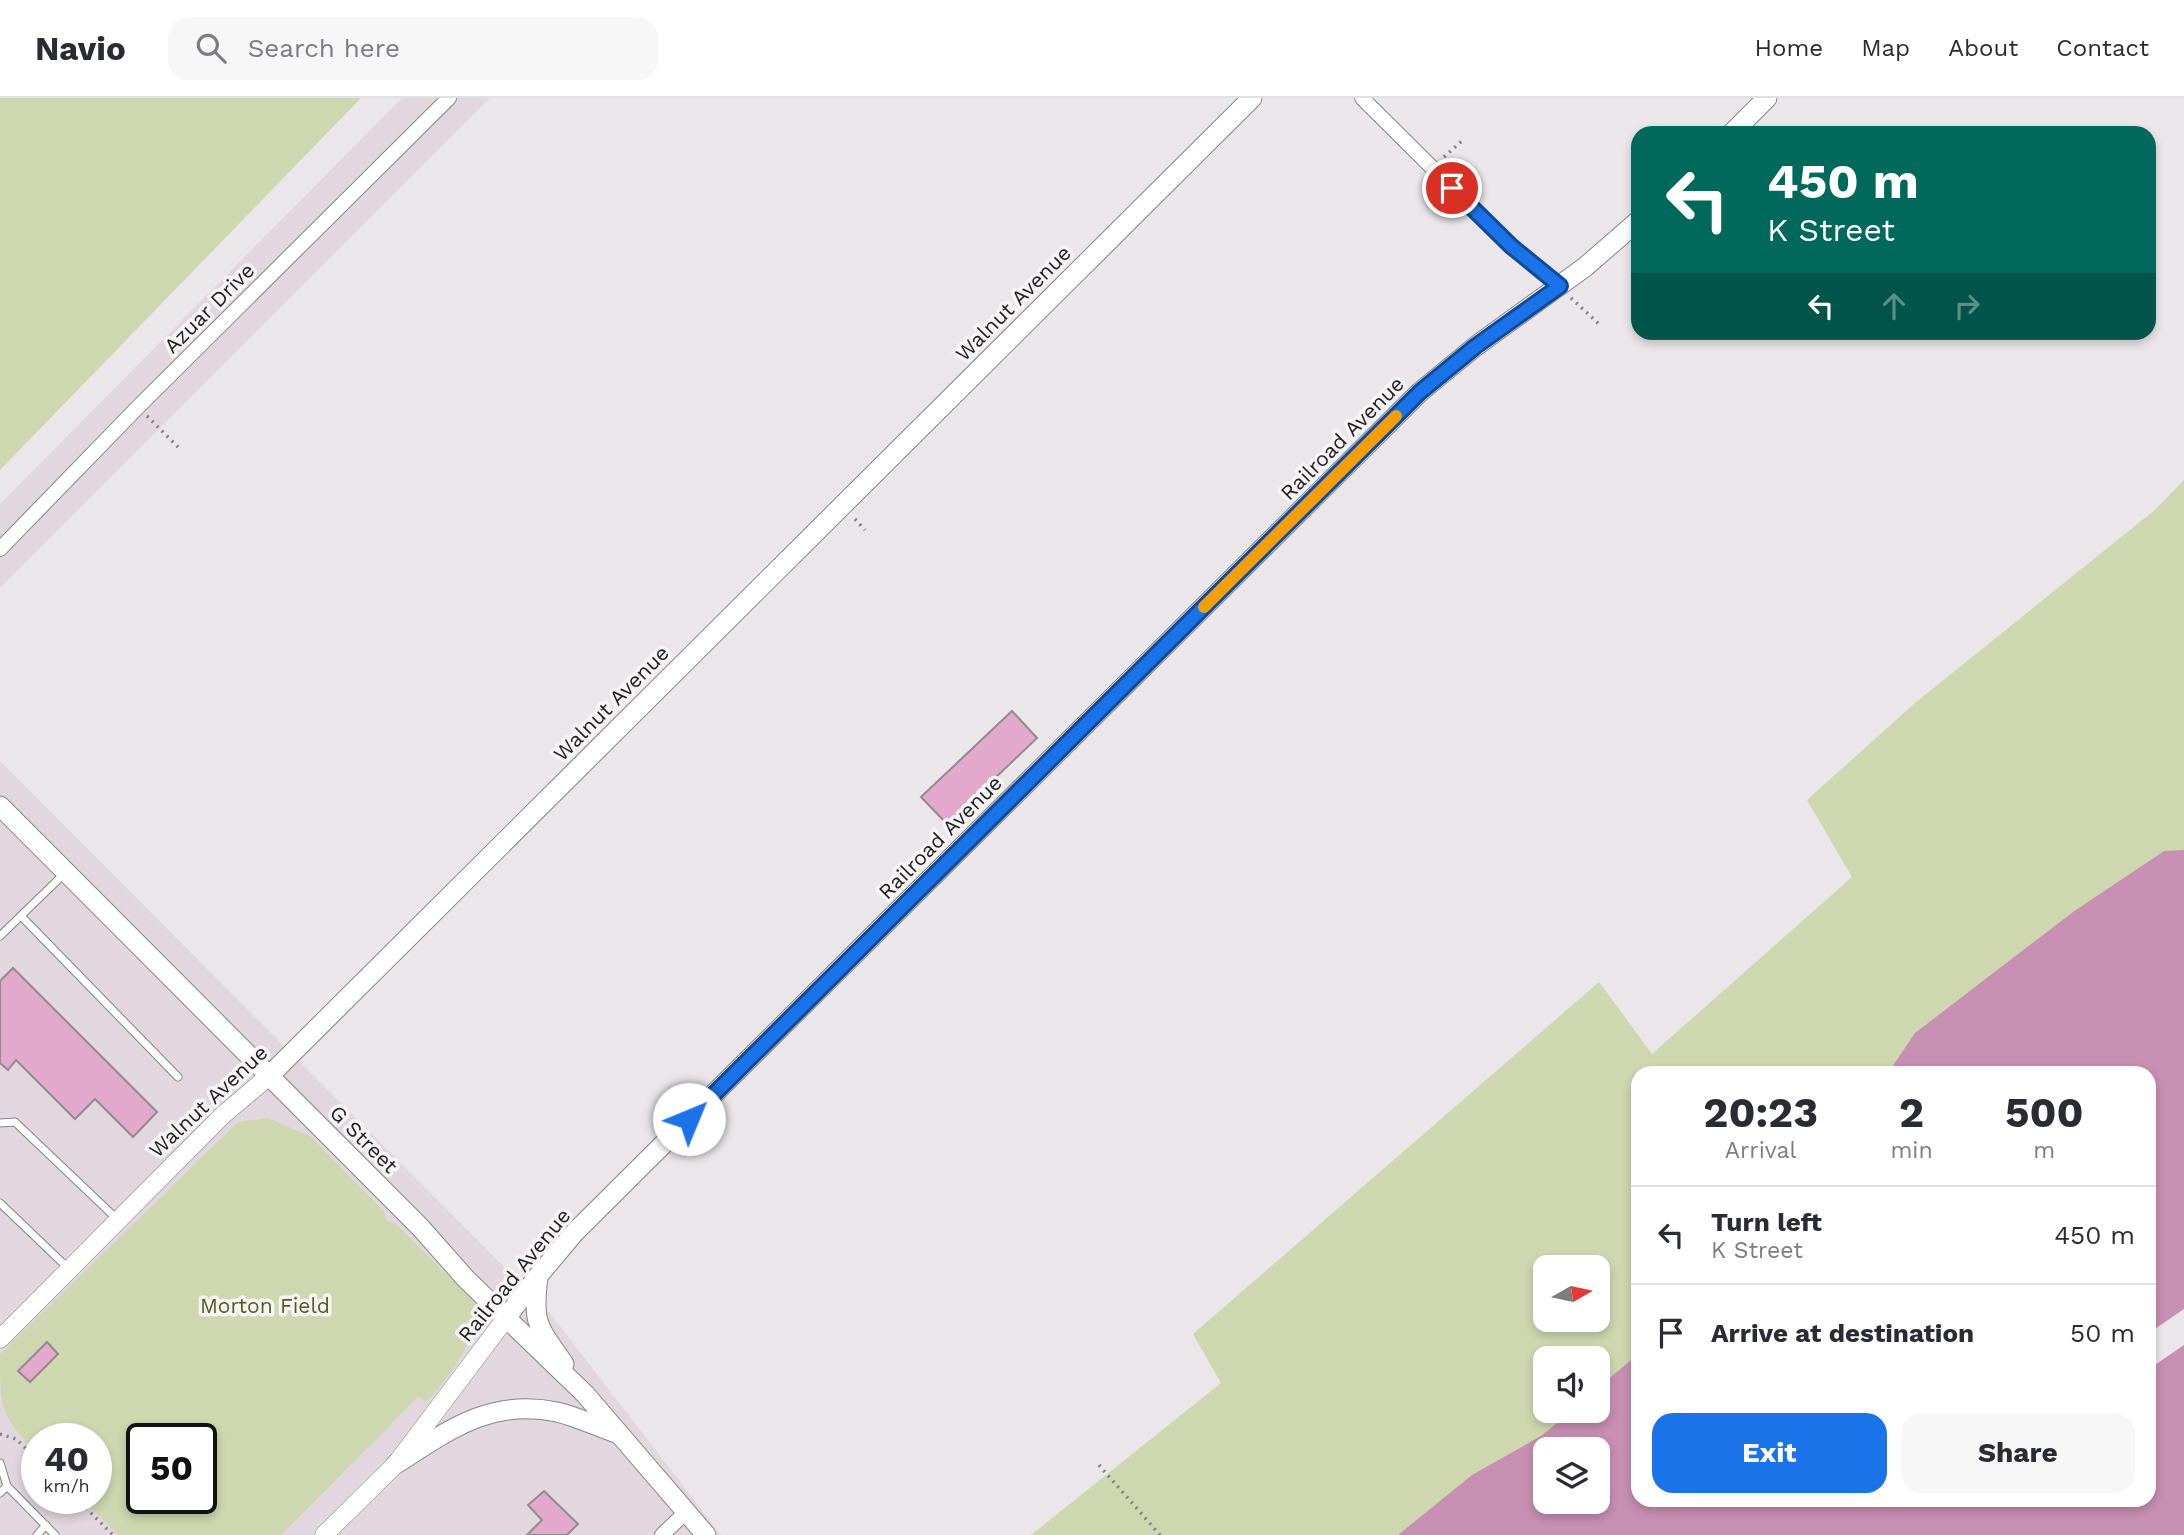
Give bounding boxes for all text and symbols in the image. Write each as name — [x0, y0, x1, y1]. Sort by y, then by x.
search box — [168, 17, 658, 80]
text: Navio — [35, 29, 126, 68]
icon: search — [192, 29, 230, 67]
text: Search here — [248, 33, 400, 63]
text: Home — [1755, 34, 1823, 62]
text: Map — [1861, 34, 1910, 62]
text: About — [1948, 34, 2018, 62]
text: Contact — [2056, 34, 2149, 62]
text: 450 m — [1767, 152, 1919, 210]
icon: left — [1652, 154, 1743, 245]
pin — [1422, 158, 1482, 218]
icon: arrive — [1433, 169, 1471, 207]
text: K Street — [1767, 211, 1895, 249]
street label: Walnut Avenue — [950, 240, 1076, 366]
street label: Azuar Drive — [159, 258, 259, 358]
icon: left — [1802, 287, 1840, 325]
icon: ahead — [1875, 287, 1913, 325]
icon: right — [1948, 287, 1986, 325]
street label: Railroad Avenue — [1275, 371, 1409, 505]
street label: Walnut Avenue — [548, 640, 674, 766]
street label: Railroad Avenue — [873, 770, 1007, 904]
street label: Walnut Avenue — [144, 1040, 272, 1162]
position arrow — [652, 1082, 726, 1156]
text: 20:23 — [1703, 1088, 1818, 1137]
text: 2 — [1899, 1088, 1924, 1137]
text: 500 — [2005, 1088, 2084, 1137]
street label: G Street — [325, 1100, 403, 1178]
text: Arrival — [1725, 1137, 1797, 1164]
text: min — [1890, 1137, 1933, 1164]
text: m — [2033, 1137, 2055, 1164]
street label: Railroad Avenue — [453, 1203, 575, 1347]
text: Turn left — [1711, 1207, 1822, 1237]
icon: left — [1652, 1216, 1690, 1254]
text: 450 m — [2054, 1220, 2135, 1250]
text: K Street — [1711, 1237, 1803, 1264]
north arrow — [1533, 1255, 1610, 1332]
map controls — [1533, 1255, 1610, 1514]
park label: Morton Field — [200, 1293, 330, 1318]
icon: arrive — [1652, 1314, 1690, 1352]
text: Arrive at destination — [1711, 1318, 1974, 1348]
text: 50 m — [2070, 1318, 2135, 1348]
button: sound — [1533, 1346, 1610, 1423]
button: Exit — [1652, 1413, 1887, 1493]
button: Share — [1901, 1413, 2135, 1493]
speed limit sign: 50 — [126, 1423, 217, 1514]
button: layers — [1533, 1437, 1610, 1514]
text: 40 — [44, 1438, 89, 1480]
text: km/h — [43, 1475, 90, 1496]

